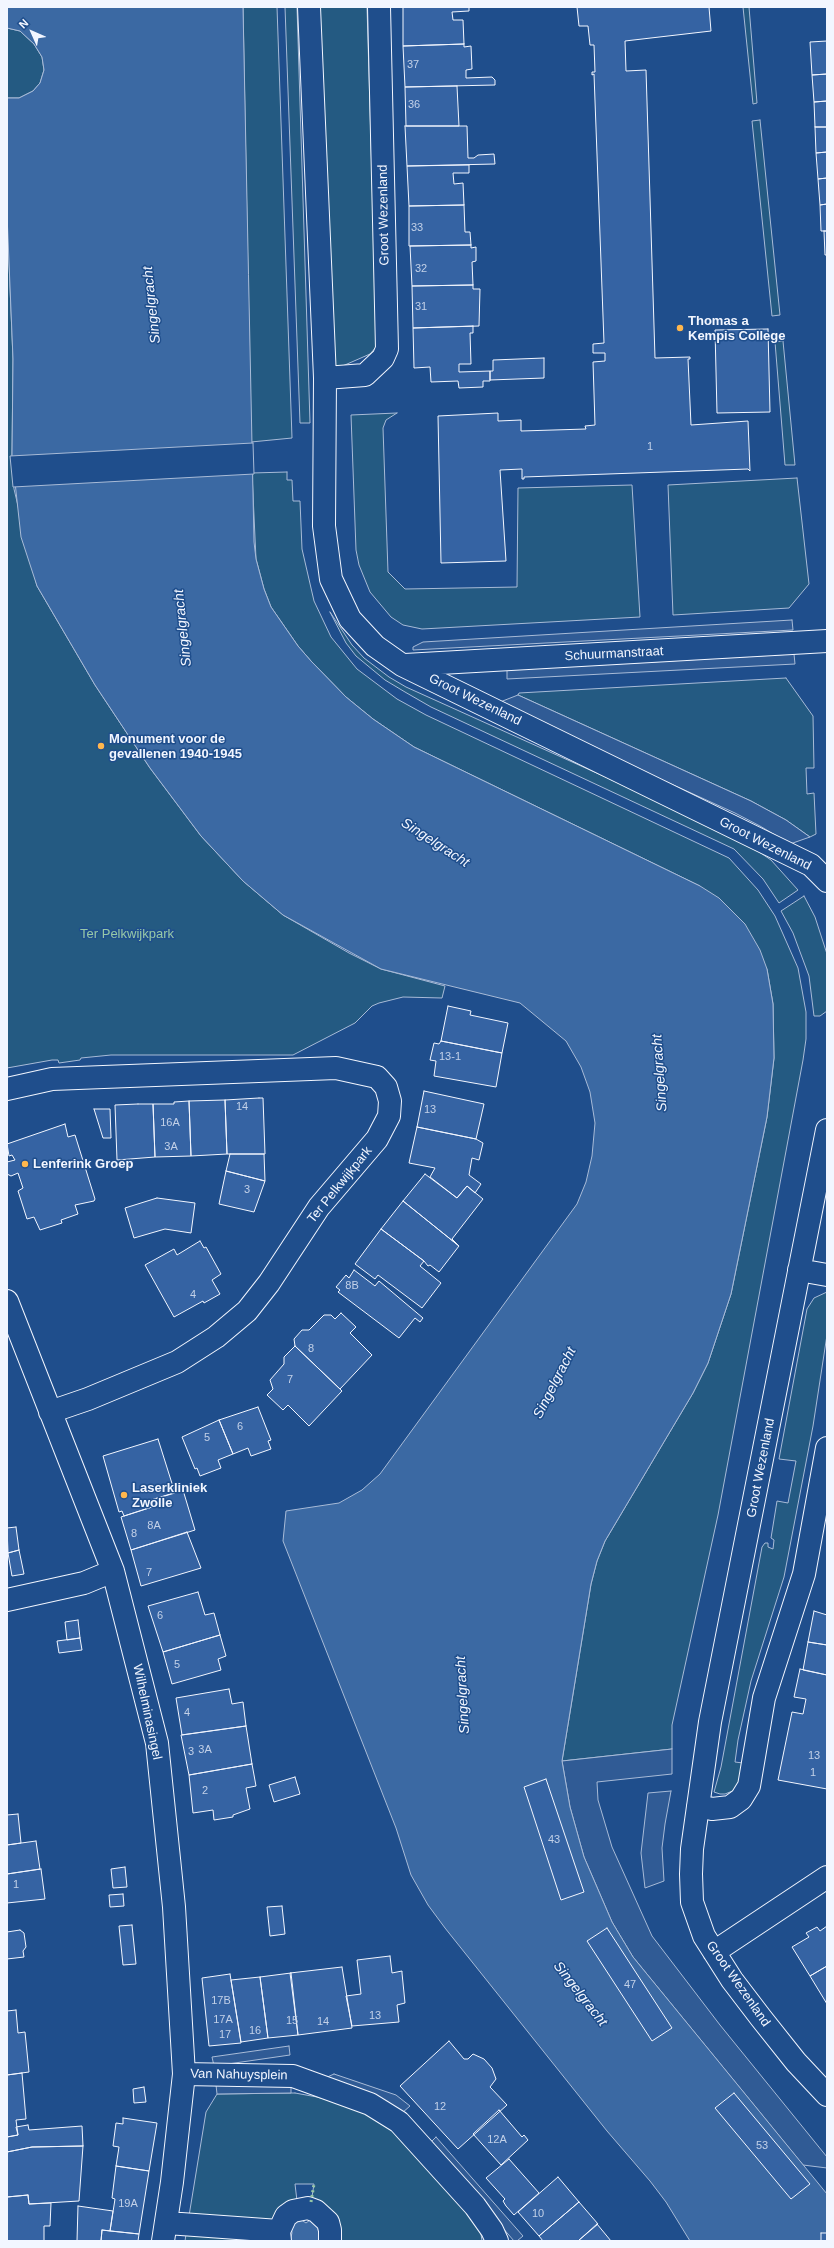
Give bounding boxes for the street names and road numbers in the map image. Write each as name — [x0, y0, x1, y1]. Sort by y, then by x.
street label: Groot Wezenland — [375, 164, 393, 266]
street label: Schuurmanstraat — [564, 644, 664, 664]
street label: Groot Wezenland — [426, 671, 524, 729]
street label: Groot Wezenland — [716, 814, 814, 874]
street label: Ter Pelkwijkpark — [304, 1144, 376, 1226]
street label: Groot Wezenland — [744, 1417, 778, 1519]
street label: Wilhelminasingel — [129, 1663, 165, 1761]
street label: Groot Wezenland — [703, 1938, 773, 2030]
street label: Van Nahuysplein — [190, 2066, 288, 2084]

